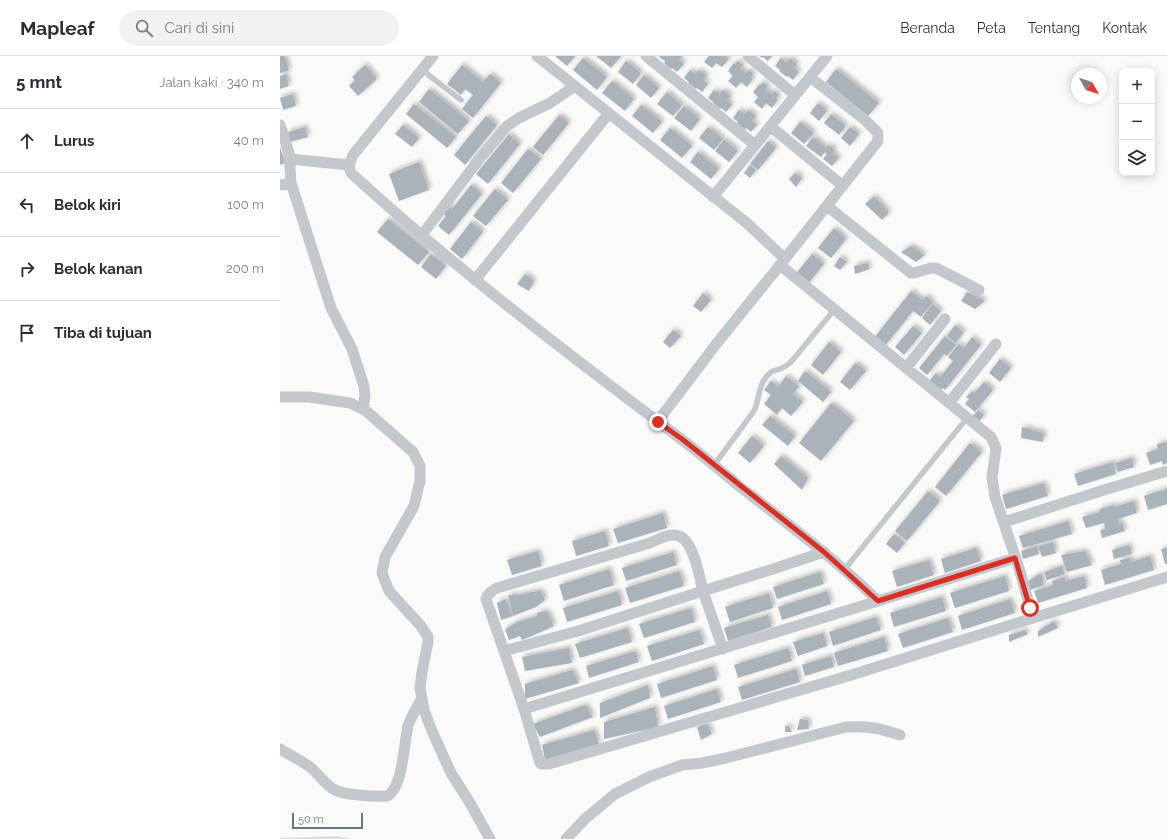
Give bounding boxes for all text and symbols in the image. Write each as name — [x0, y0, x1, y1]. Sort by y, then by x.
search box — [119, 10, 399, 46]
text: Mapleaf — [20, 17, 95, 39]
icon: search — [133, 17, 155, 39]
text: Cari di sini — [165, 19, 234, 37]
text: Beranda — [900, 20, 955, 36]
text: Peta — [977, 20, 1006, 36]
text: Tentang — [1028, 20, 1080, 36]
text: Kontak — [1102, 20, 1147, 36]
north arrow — [1071, 68, 1107, 104]
map controls — [1119, 68, 1155, 176]
button: + — [1119, 68, 1155, 104]
text: 5 mnt — [16, 72, 62, 92]
text: Jalan kaki · 340 m — [159, 75, 264, 90]
button: − — [1119, 104, 1155, 140]
icon: ahead — [16, 130, 38, 152]
text: Lurus — [54, 132, 95, 150]
text: 40 m — [234, 133, 264, 148]
button: layers — [1119, 140, 1155, 176]
icon: left — [16, 194, 38, 216]
text: Belok kiri — [54, 196, 121, 214]
text: 100 m — [227, 197, 264, 212]
icon: right — [16, 258, 38, 280]
text: Belok kanan — [54, 260, 143, 278]
text: 200 m — [226, 261, 264, 276]
icon: arrive — [16, 322, 38, 344]
text: Tiba di tujuan — [54, 324, 152, 342]
route end — [649, 413, 667, 431]
route start — [1021, 599, 1039, 617]
scale bar — [292, 811, 363, 830]
text: 50 m — [298, 813, 324, 826]

